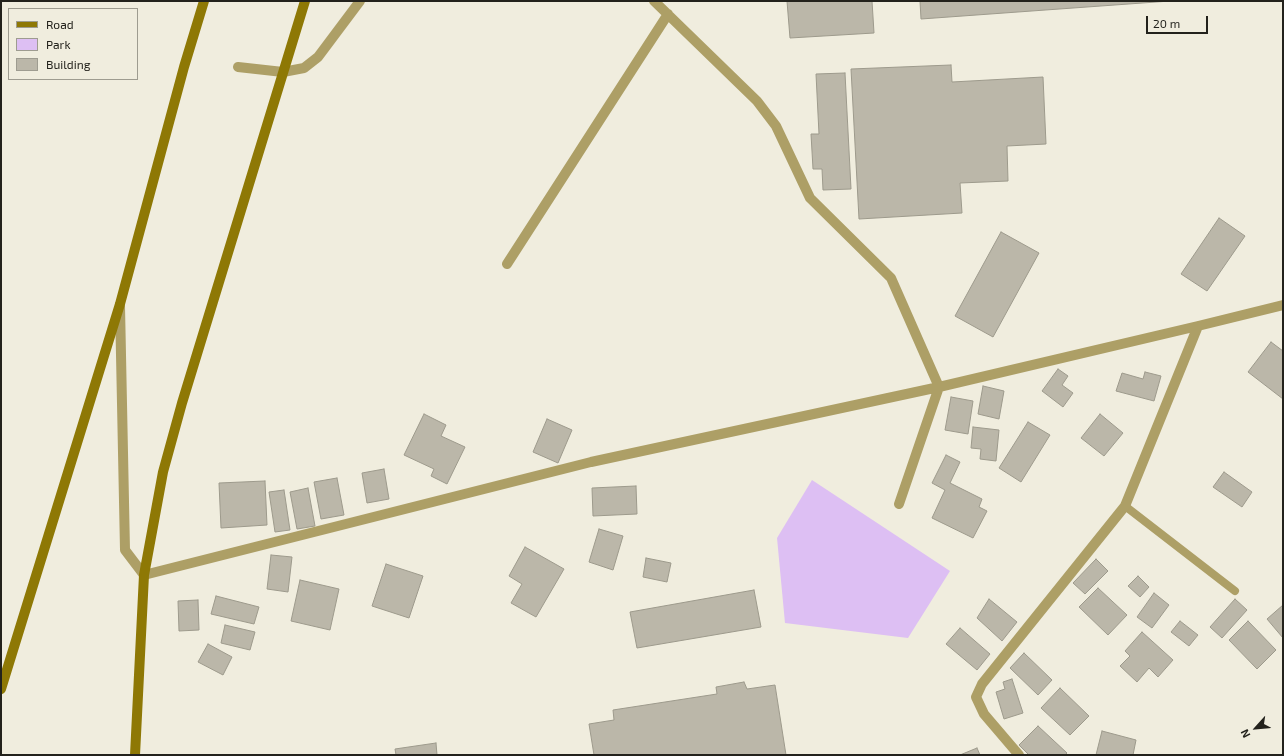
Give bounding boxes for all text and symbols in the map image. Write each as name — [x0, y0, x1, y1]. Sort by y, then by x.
legend — [8, 8, 138, 80]
scale bar — [1148, 8, 1210, 34]
text: 20 m — [1153, 16, 1180, 30]
text: Road — [46, 17, 74, 31]
text: Park — [46, 37, 71, 51]
text: Building — [46, 57, 90, 71]
north arrow — [1236, 708, 1276, 748]
text: N — [1237, 727, 1252, 740]

